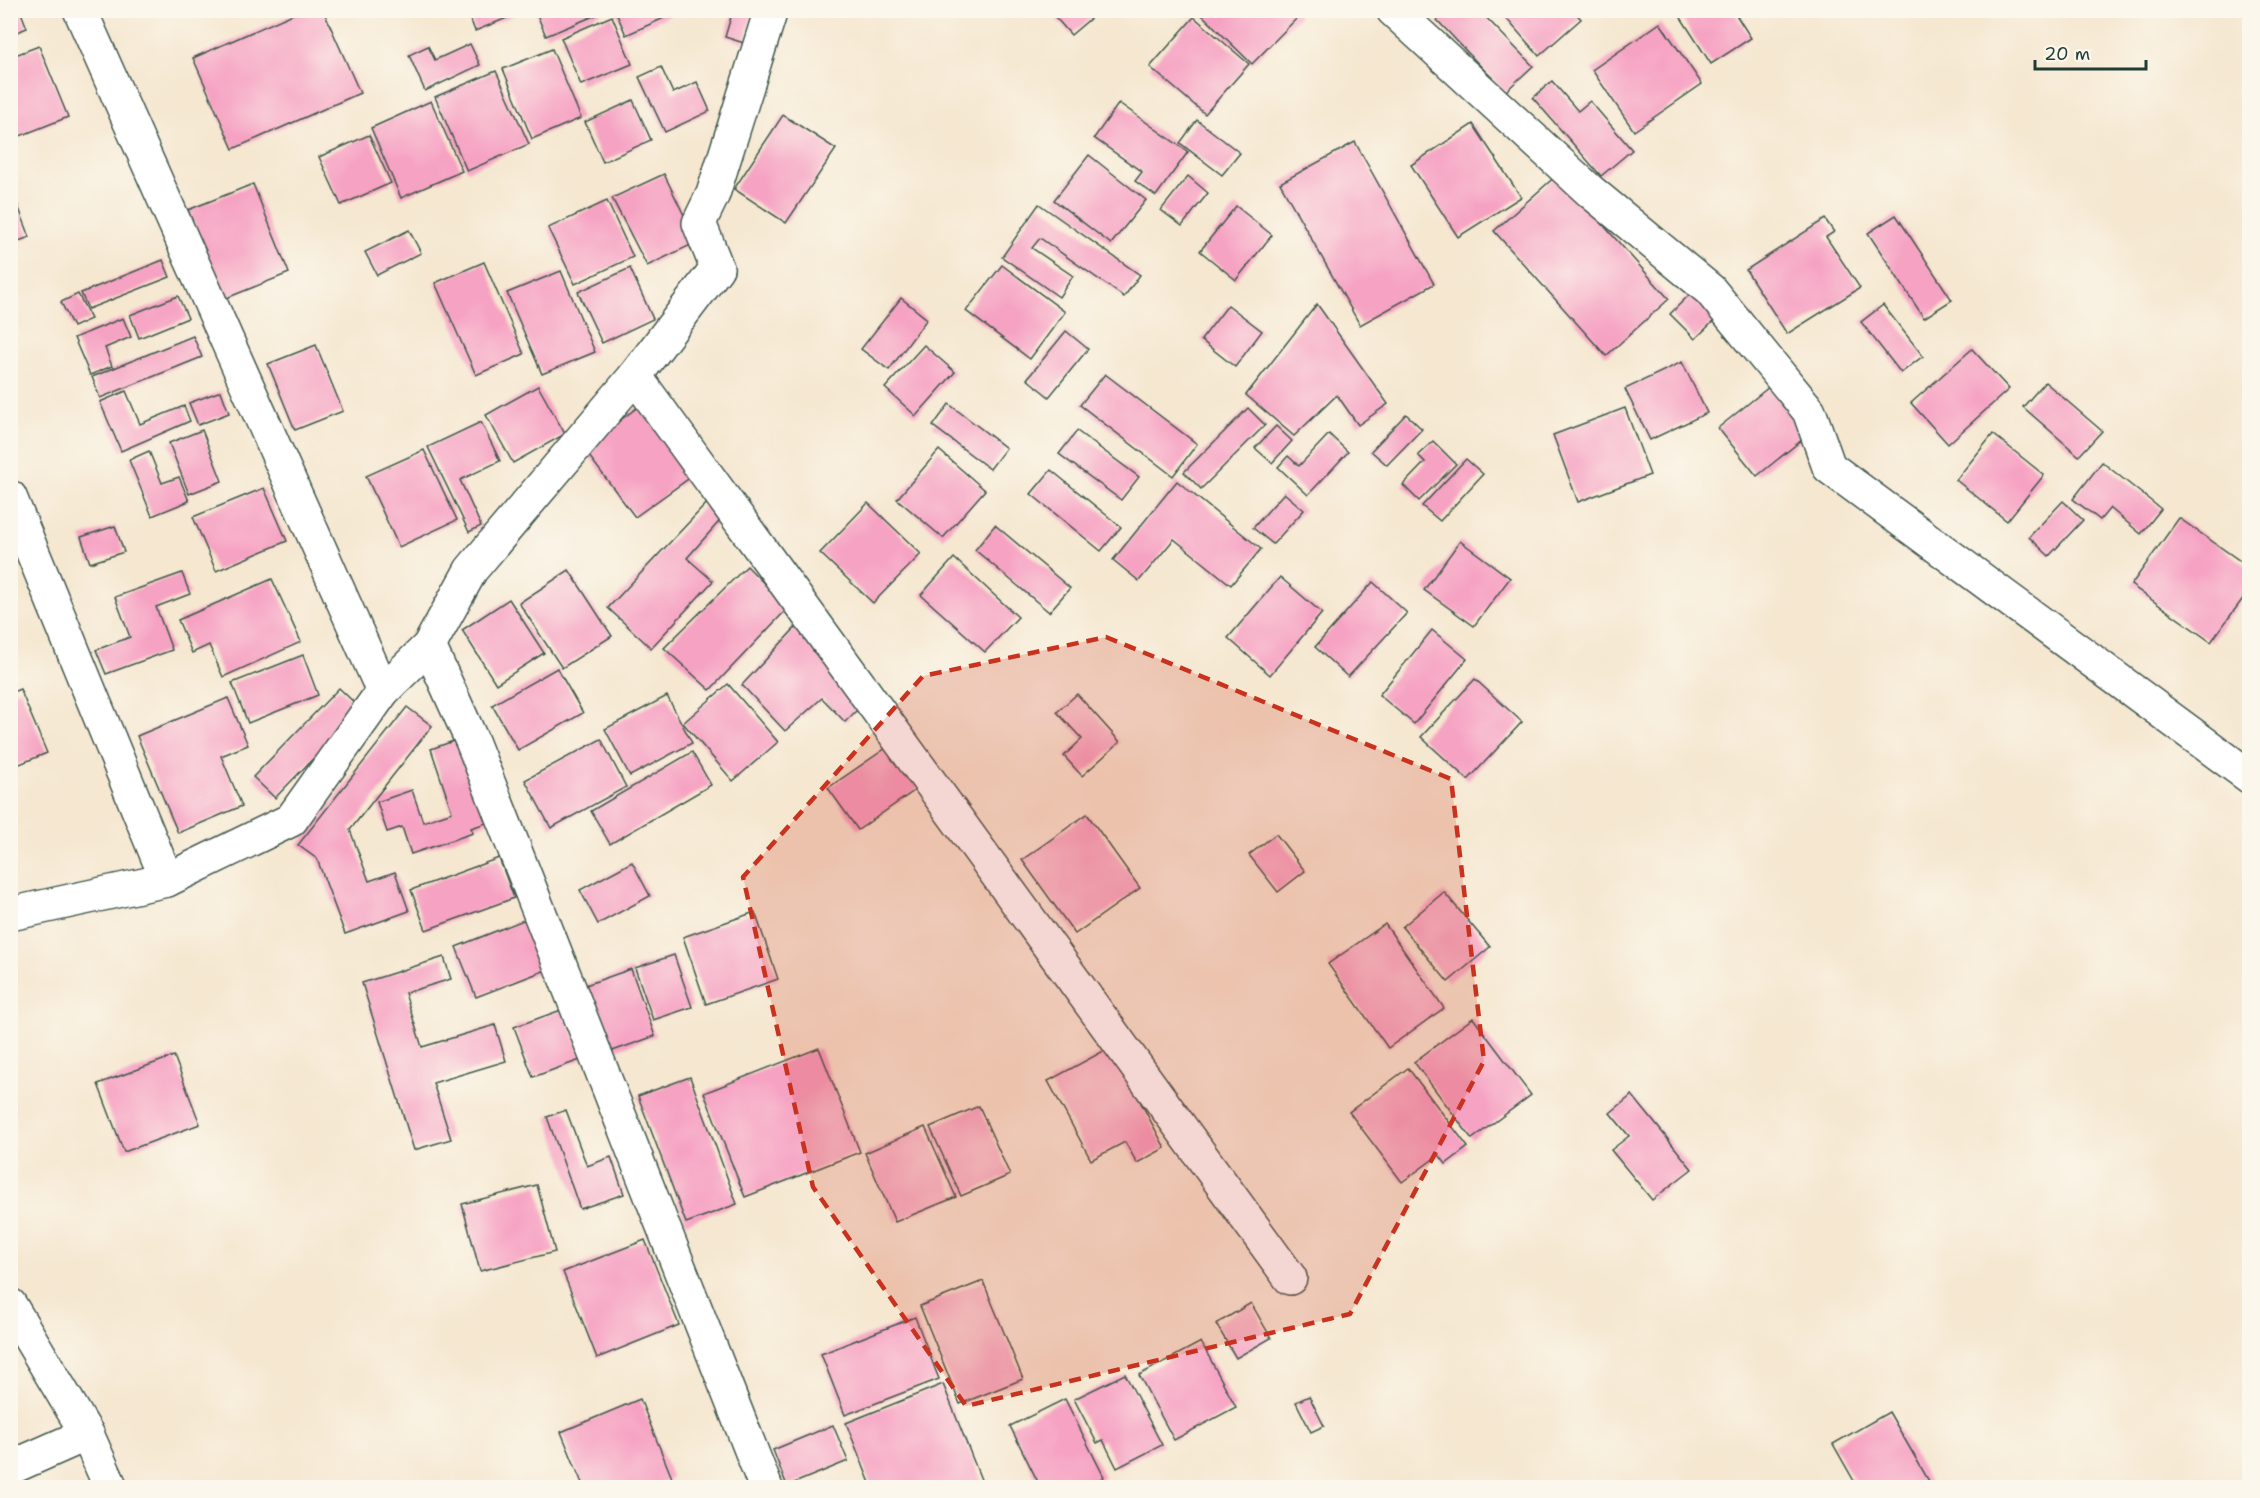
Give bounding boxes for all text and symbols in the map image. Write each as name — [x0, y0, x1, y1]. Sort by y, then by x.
scale bar — [2035, 33, 2146, 71]
text: 20 m — [2044, 42, 2090, 66]

